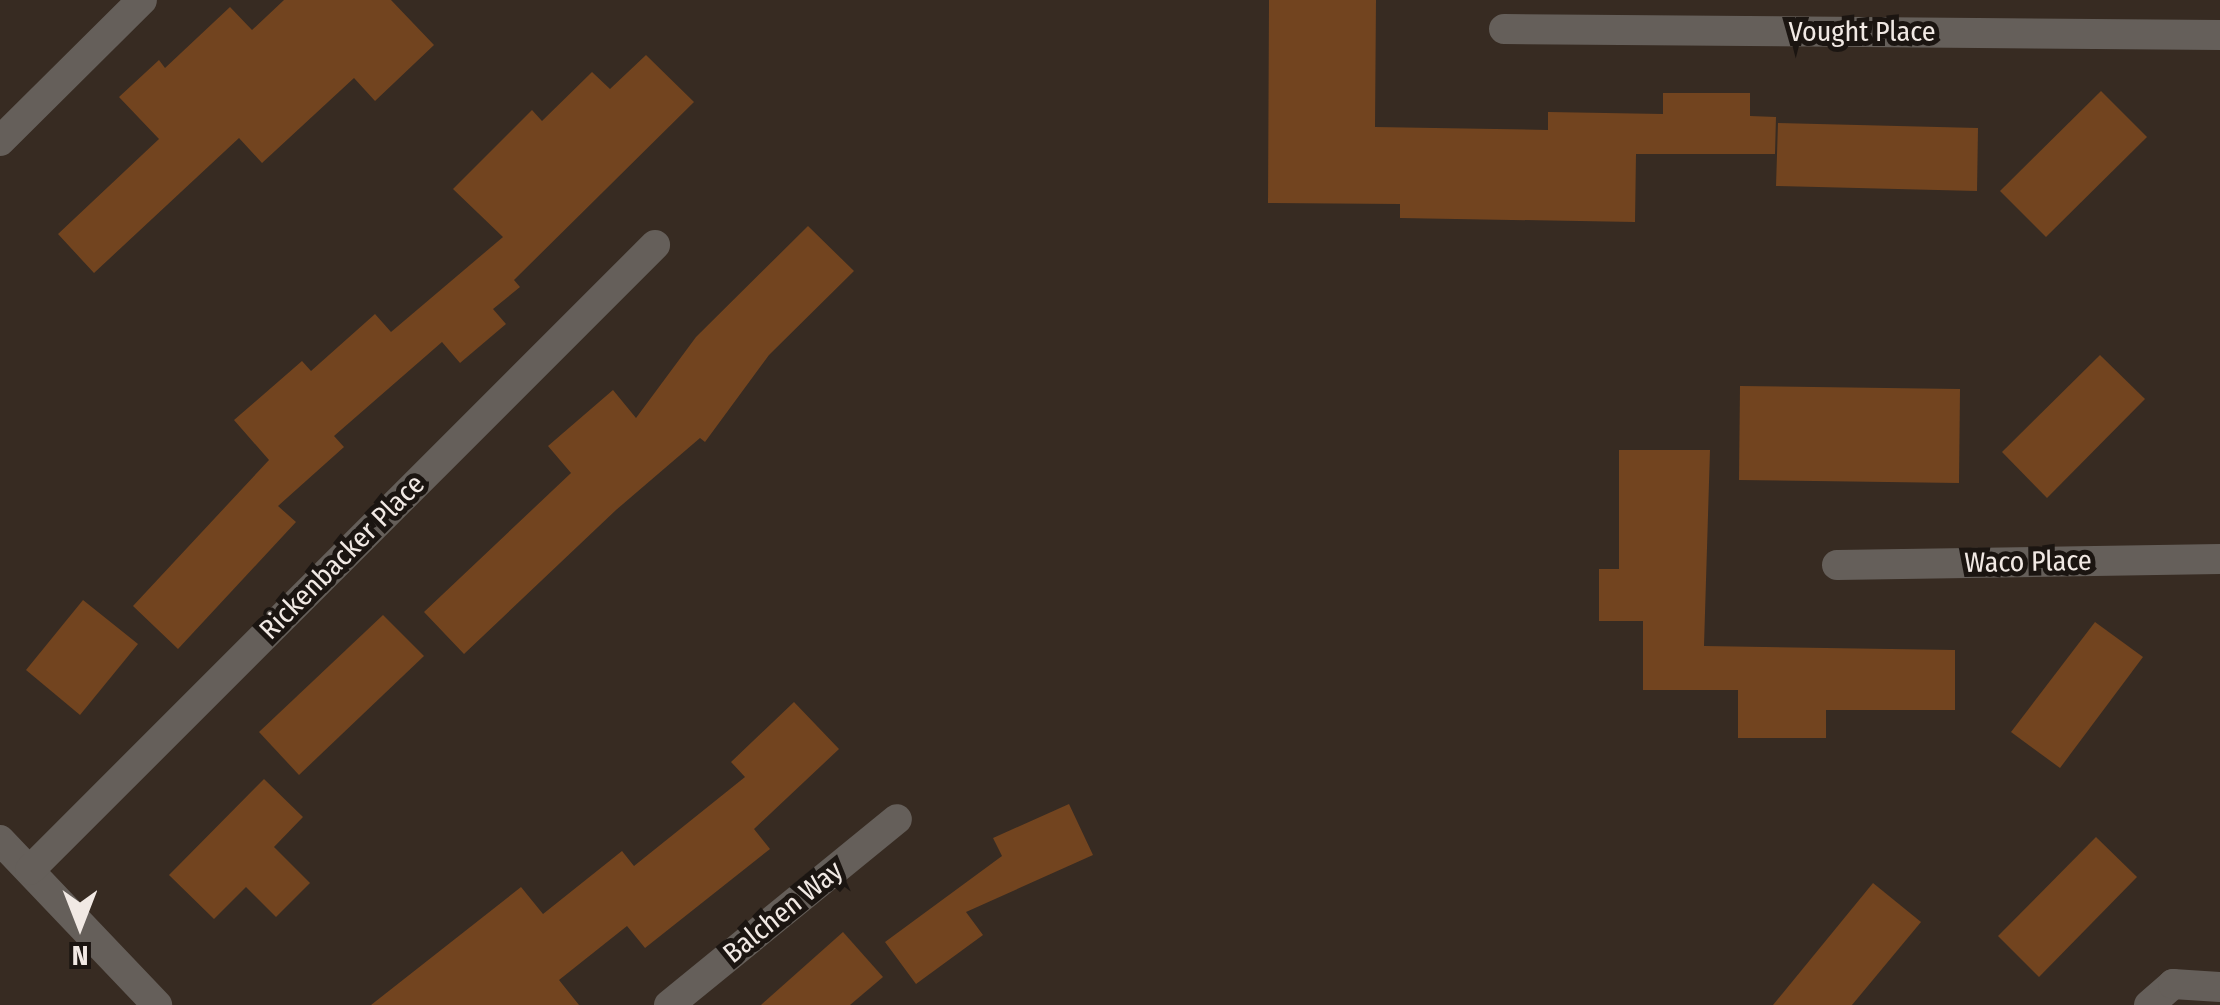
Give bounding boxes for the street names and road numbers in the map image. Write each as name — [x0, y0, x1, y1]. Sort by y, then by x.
street label: Vought Place — [1788, 15, 1936, 49]
street label: Rickenbacker Place — [252, 467, 432, 647]
street label: Waco Place — [1964, 544, 2092, 580]
street label: Balchen Way — [717, 854, 849, 970]

